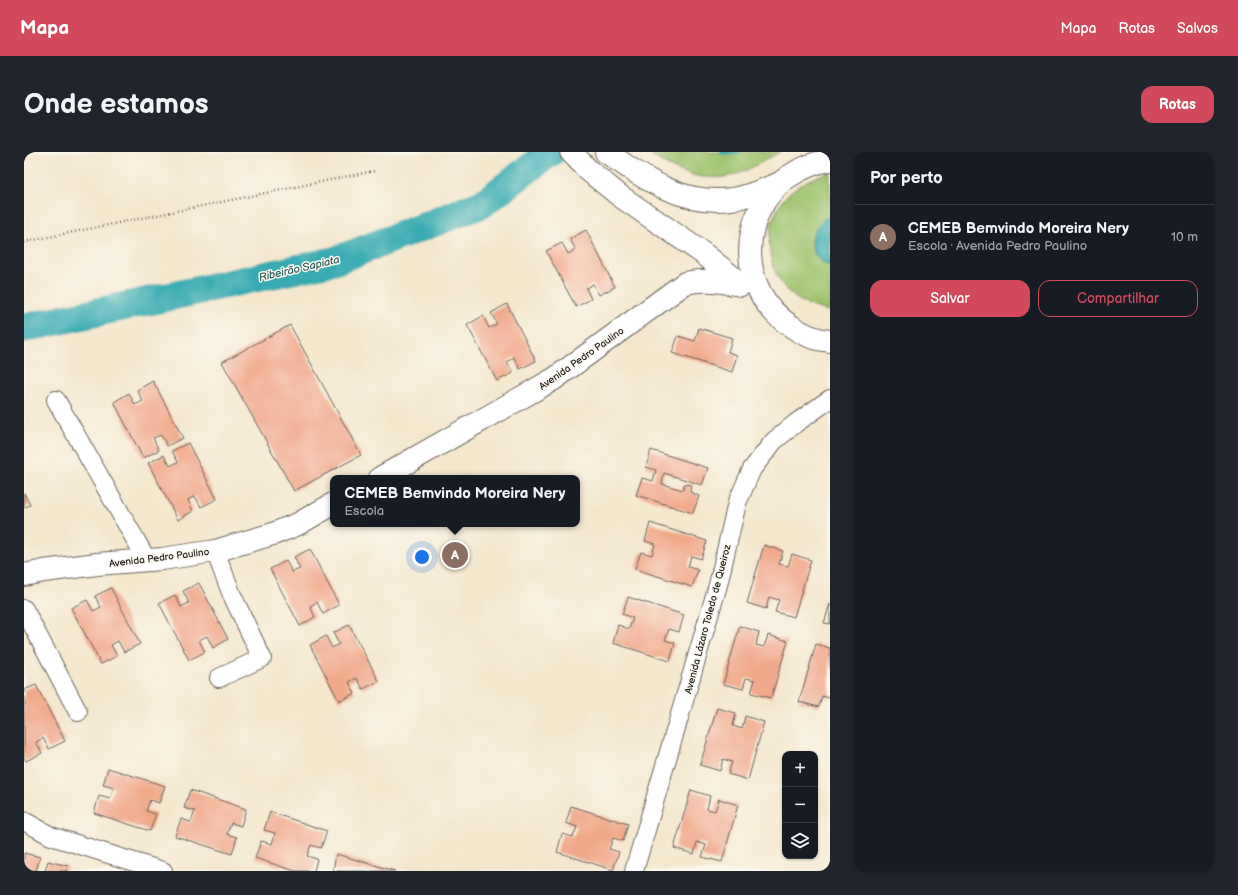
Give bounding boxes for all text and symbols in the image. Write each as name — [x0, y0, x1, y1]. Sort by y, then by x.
text: Mapa — [20, 17, 69, 40]
text: Mapa — [1060, 20, 1097, 37]
text: Rotas — [1119, 20, 1155, 37]
text: Salvos — [1177, 20, 1218, 37]
button: Rotas — [1141, 86, 1214, 123]
text: Onde estamos — [24, 88, 209, 121]
text: Por perto — [870, 168, 943, 188]
text: CEMEB Bemvindo Moreira Nery — [908, 219, 1129, 238]
text: A — [879, 229, 887, 245]
text: 10 m — [1171, 229, 1198, 245]
text: Escola · Avenida Pedro Paulino — [908, 238, 1087, 254]
water label: Ribeirão Sapiata — [258, 253, 341, 284]
button: Salvar — [870, 280, 1030, 317]
button: Compartilhar — [1038, 280, 1198, 317]
street label: Avenida Pedro Paulino — [537, 325, 627, 393]
popup — [330, 475, 580, 527]
text: CEMEB Bemvindo Moreira Nery — [345, 484, 565, 503]
text: Escola — [345, 503, 384, 519]
pin: A — [442, 540, 468, 570]
street label: Avenida Lázaro Toledo de Queiroz — [682, 543, 734, 695]
street label: Avenida Pedro Paulino — [108, 546, 210, 570]
your location — [412, 547, 432, 567]
map controls — [782, 751, 818, 859]
button: + — [782, 751, 818, 787]
button: − — [782, 787, 818, 823]
button: layers — [782, 823, 818, 859]

